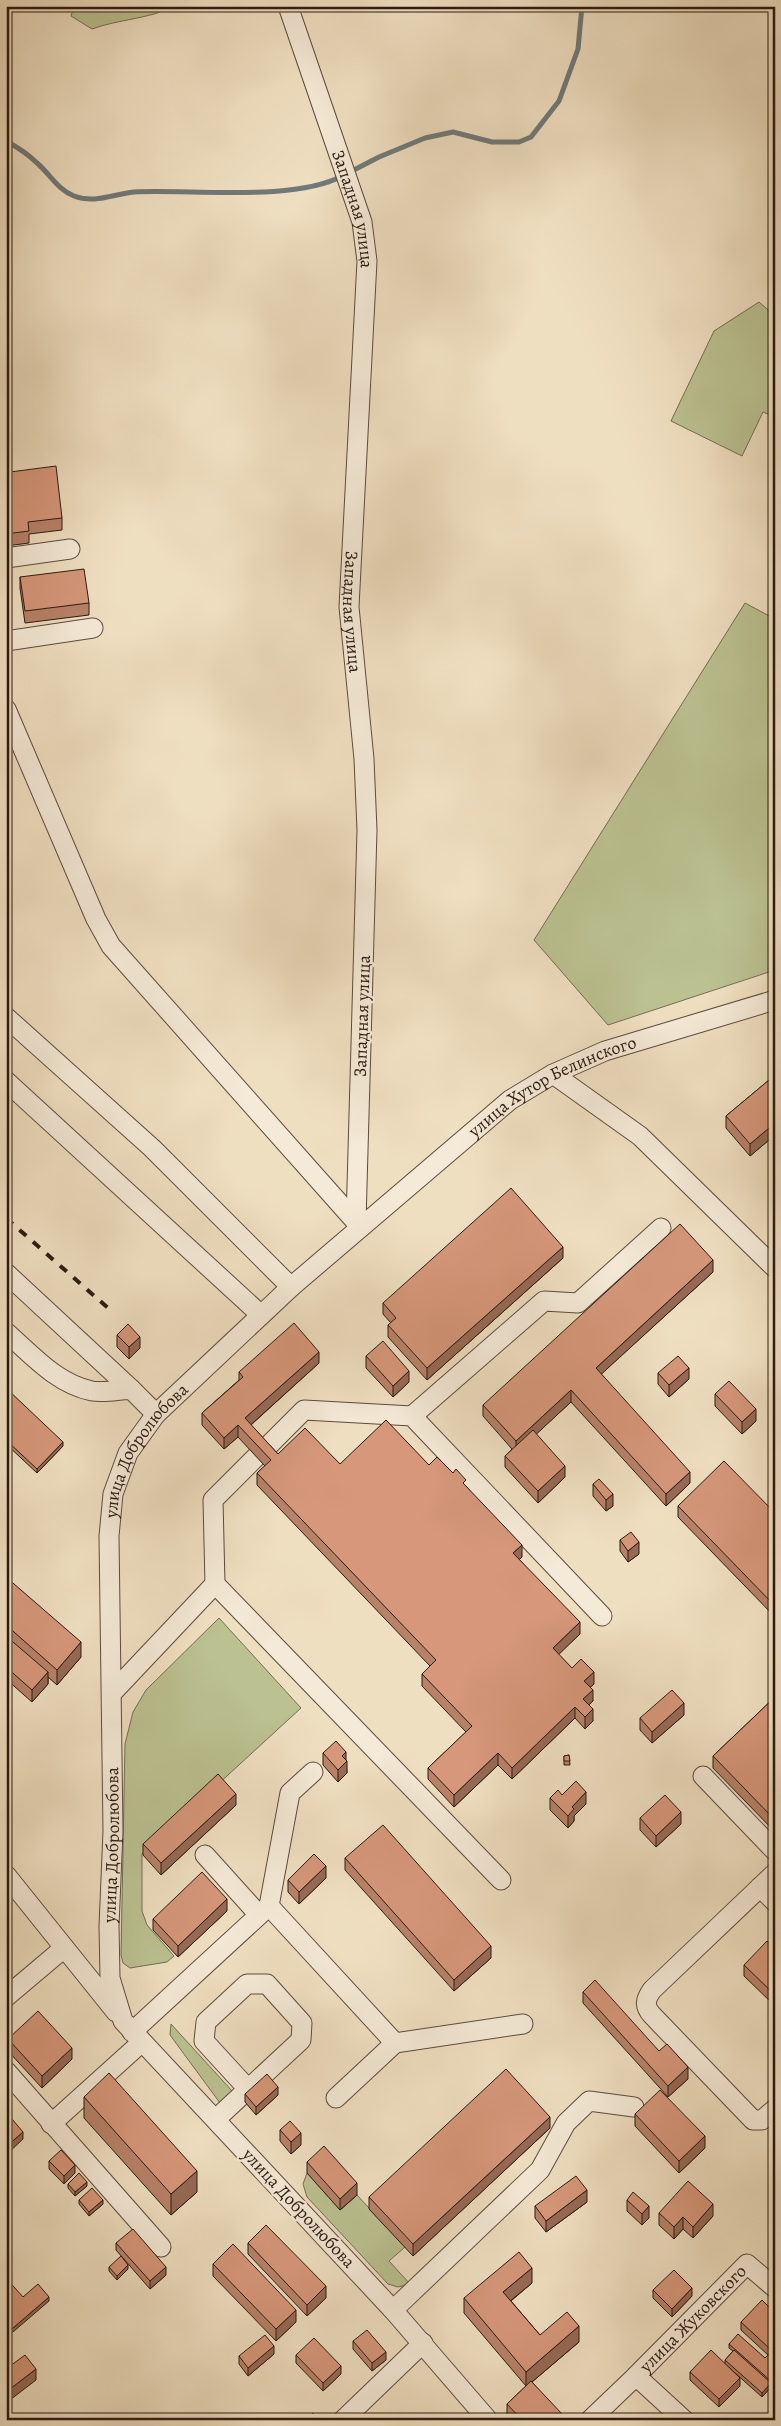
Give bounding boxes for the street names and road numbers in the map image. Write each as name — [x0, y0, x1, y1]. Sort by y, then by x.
street label: Западная улица — [326, 147, 379, 270]
street label: Западная улица — [337, 550, 367, 675]
street label: Западная улица — [348, 954, 376, 1077]
street label: улица Хутор Белинского — [462, 1030, 639, 1143]
street label: улица Добролюбова — [99, 1377, 194, 1520]
street label: улица Добролюбова — [97, 1766, 125, 1924]
street label: улица Добролюбова — [236, 2142, 361, 2274]
street label: улица Жуковского — [634, 2259, 752, 2378]

